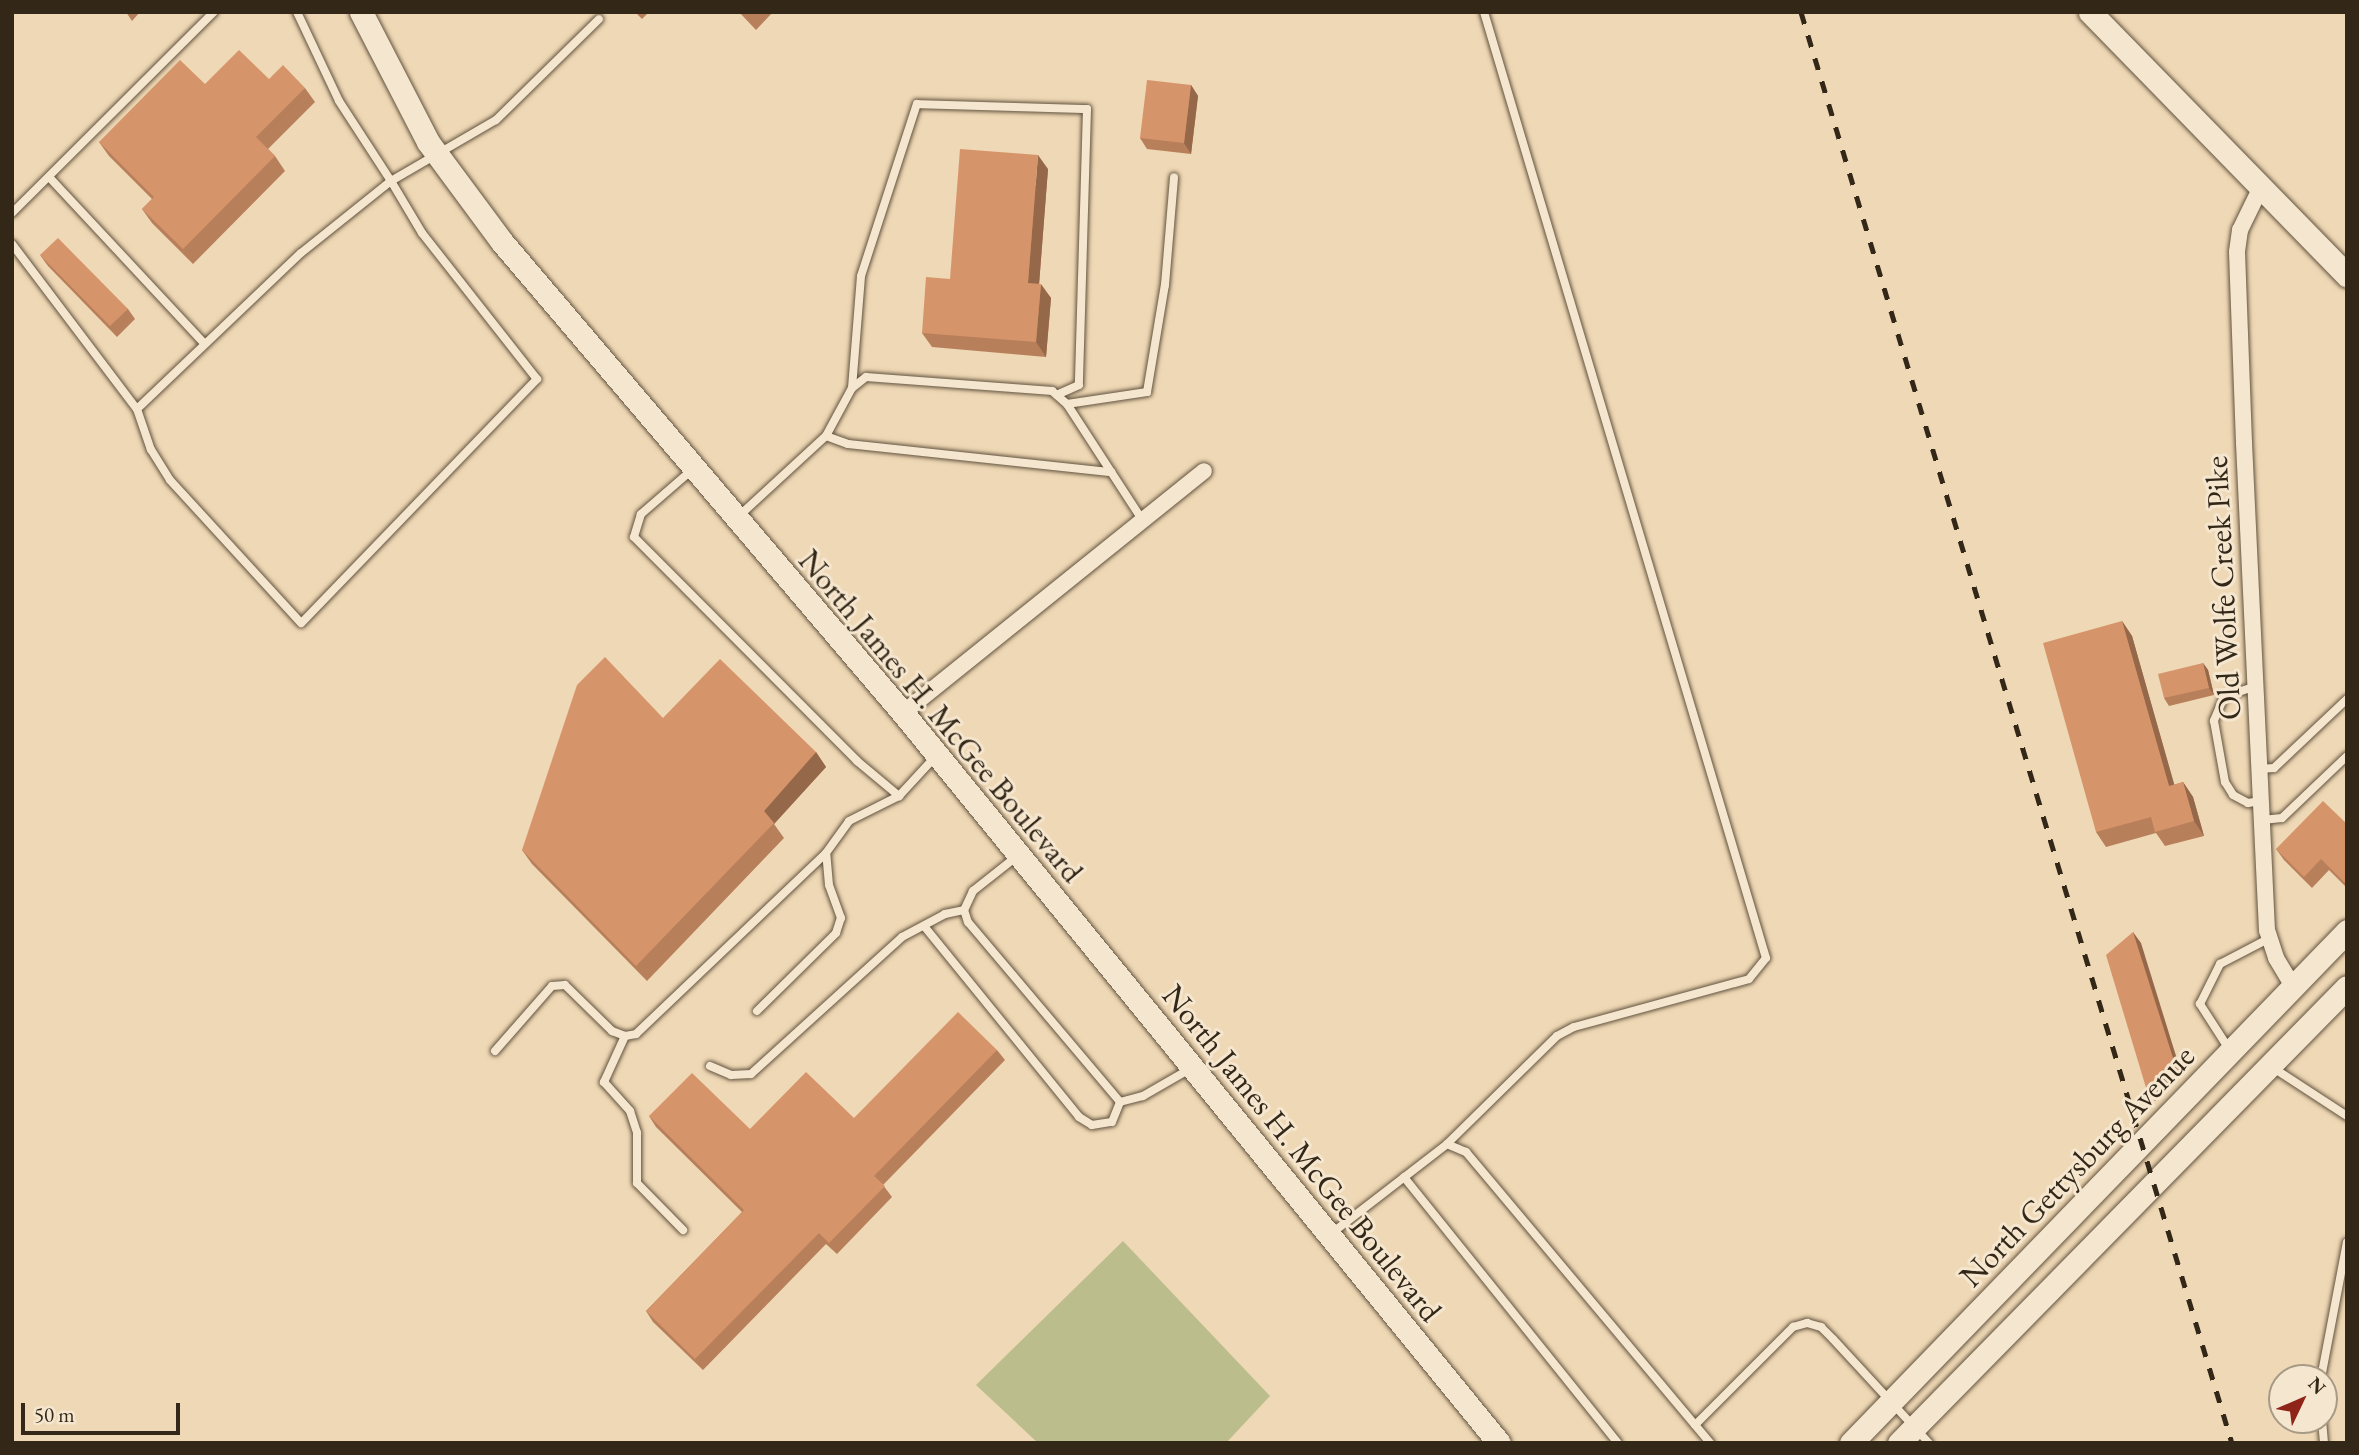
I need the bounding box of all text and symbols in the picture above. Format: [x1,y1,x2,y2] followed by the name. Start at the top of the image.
[2197,455,2249,721] street label: Old Wolfe Creek Pike
[790,542,1092,890] street label: North James H. McGee Boulevard
[1154,977,1450,1329] street label: North James H. McGee Boulevard
[1952,1037,2202,1295] street label: North Gettysburg Avenue
[2268,1364,2338,1434] north arrow
[2303,1371,2331,1400] text: N
[24,1388,184,1432] scale bar
[34,1401,75,1428] text: 50 m

